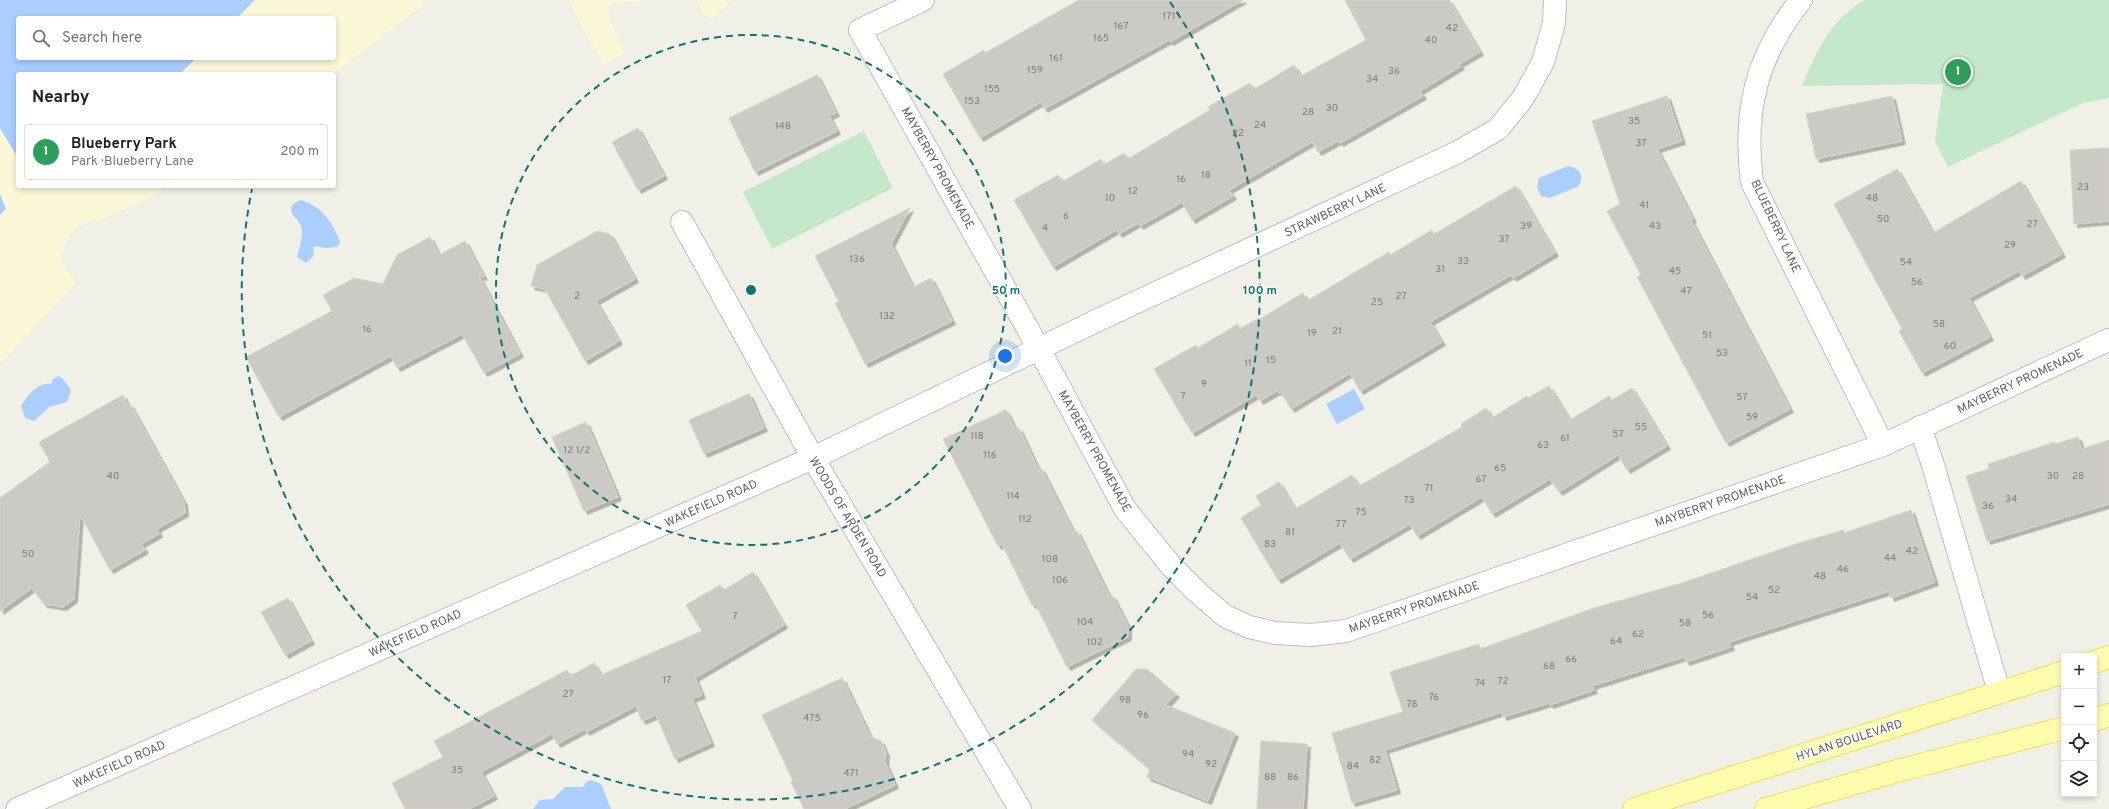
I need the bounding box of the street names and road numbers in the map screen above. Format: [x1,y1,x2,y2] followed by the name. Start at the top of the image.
[897,105,977,232] street label: MAYBERRY PROMENADE
[1747,177,1804,276] street label: BLUEBERRY LANE
[1282,180,1389,241] street label: STRAWBERRY LANE
[1955,346,2086,418] street label: MAYBERRY PROMENADE
[1054,388,1134,515] street label: MAYBERRY PROMENADE
[805,454,890,581] street label: WOODS OF ARDEN ROAD
[1653,472,1788,532] street label: MAYBERRY PROMENADE
[663,476,760,531] street label: WAKEFIELD ROAD
[1347,578,1482,638] street label: MAYBERRY PROMENADE
[367,606,464,661] street label: WAKEFIELD ROAD
[1794,716,1905,766] street label: HYLAN BOULEVARD
[71,737,168,792] street label: WAKEFIELD ROAD

